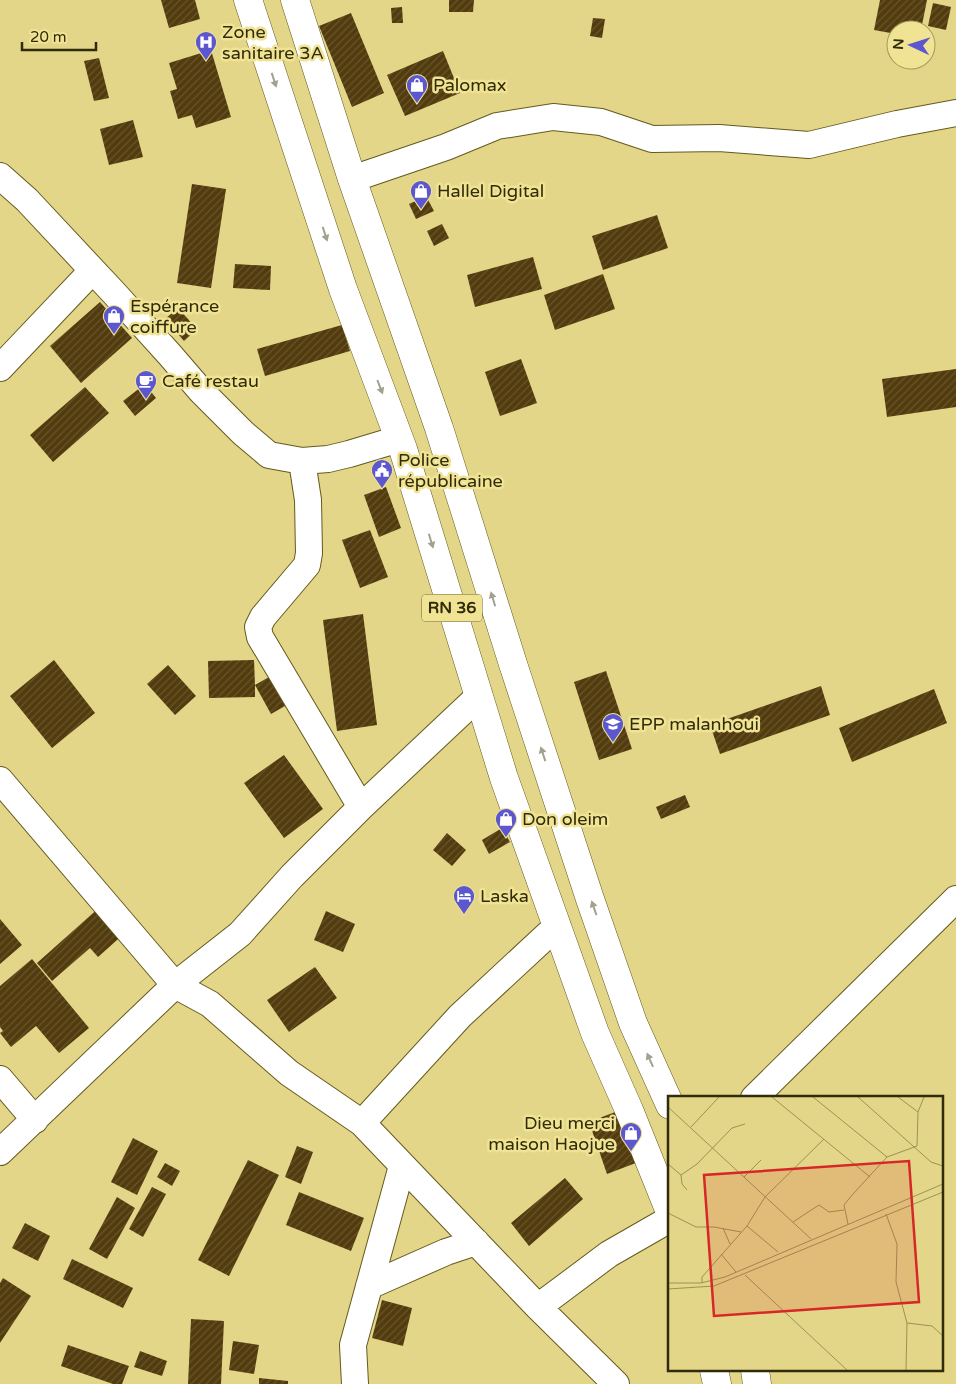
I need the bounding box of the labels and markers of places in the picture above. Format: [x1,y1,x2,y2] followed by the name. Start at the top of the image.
[222,21,324,64] place label: Zone sanitaire 3A
[194,30,218,61] hospital icon: Zone sanitaire 3A
[405,73,429,104] shop icon: Palomax
[433,74,507,96] place label: Palomax
[409,179,433,210] shop icon: Hallel Digital
[437,180,544,202] place label: Hallel Digital
[130,295,219,338] place label: Espérance coiffure
[102,304,126,335] shop icon: Espérance coiffure
[134,369,158,400] cafe icon: Café restau
[162,370,259,392] place label: Café restau
[398,449,503,492] place label: Police républicaine
[370,458,394,489] public building icon: Police républicaine
[601,712,625,743] school or university icon: EPP malanhoui
[629,713,759,735] place label: EPP malanhoui
[494,807,518,838] shop icon: Don oleim
[522,808,608,830] place label: Don oleim
[452,884,476,915] hotel icon: Laska
[480,885,529,907] place label: Laska
[488,1112,615,1155] place label: Dieu merci maison Haojue
[619,1121,643,1152] shop icon: Dieu merci maison Haojue

